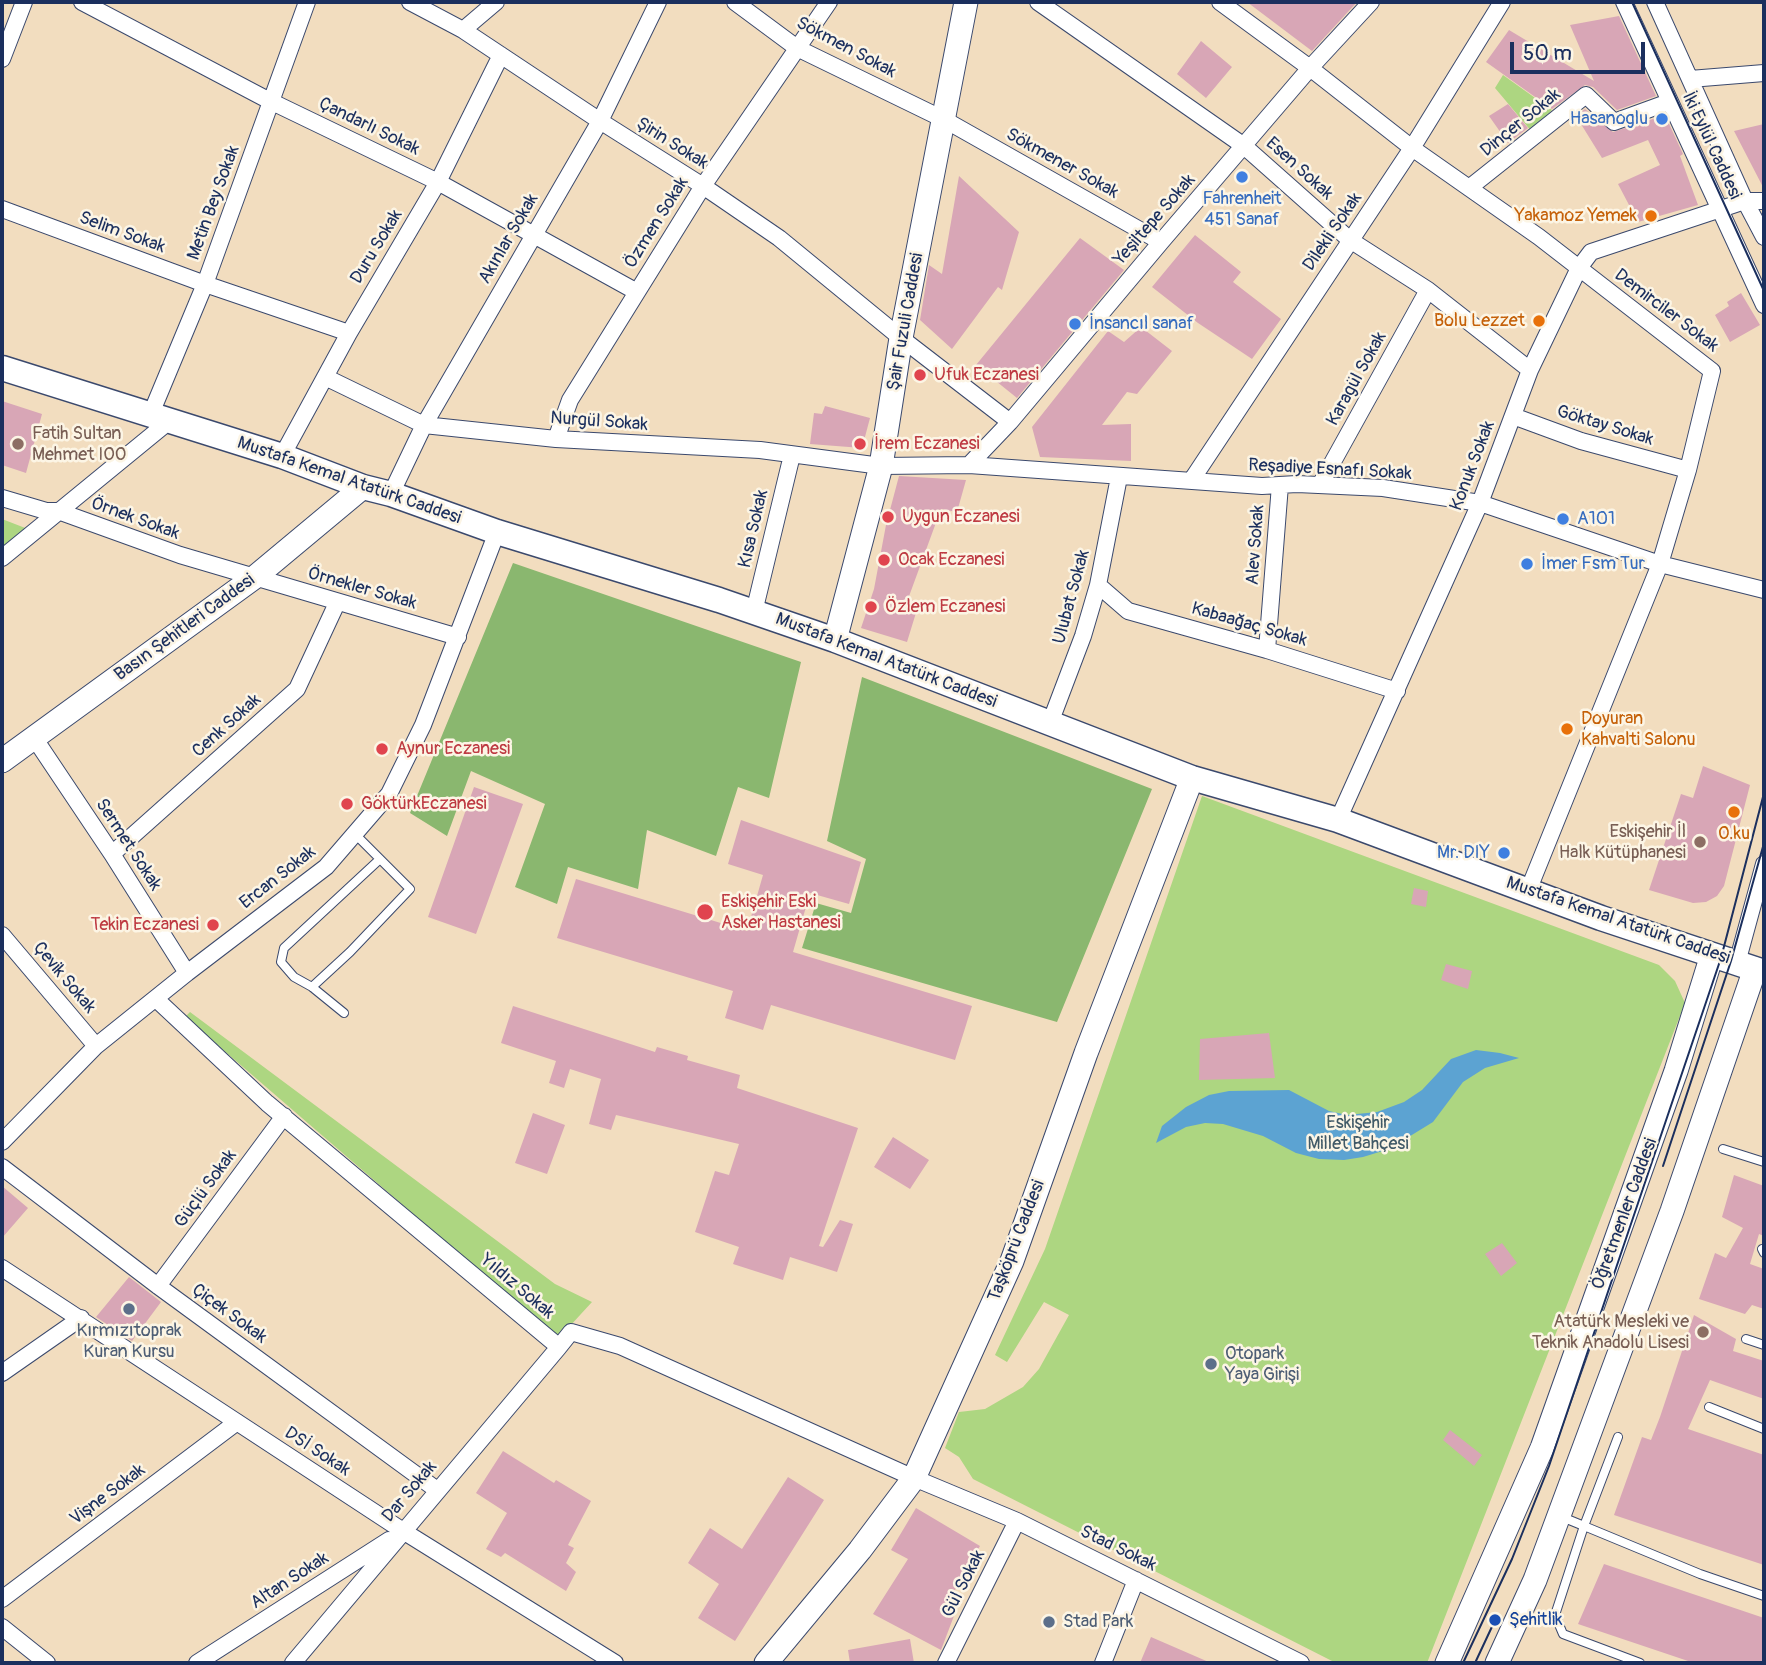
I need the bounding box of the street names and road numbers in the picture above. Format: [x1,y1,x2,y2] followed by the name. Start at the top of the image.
[792,13,900,83] street label: Sökmen Sokak
[1477,84,1565,162] street label: Dinçer Sokak
[1677,89,1745,203] street label: İki Eylül Caddesi
[315,93,423,161] street label: Çandarlı Sokak
[632,113,712,175] street label: Şirin Sokak
[1002,124,1122,204] street label: Sökmener Sokak
[1261,133,1337,205] street label: Esen Sokak
[183,143,245,263] street label: Metin Bey Sokak
[1110,170,1200,270] street label: Yeşiltepe Sokak
[620,173,694,273] street label: Özmen Sokak
[1299,189,1367,275] street label: Dilekli Sokak
[474,190,544,288] street label: Akınlar Sokak
[346,206,408,288] street label: Duru Sokak
[76,207,168,259] street label: Selim Sokak
[883,251,929,393] street label: Şair Fuzuli Caddesi
[1610,265,1722,357] street label: Demirciler Sokak
[1322,328,1392,430] street label: Karagül Sokak
[1554,401,1656,451] street label: Göktay Sokak
[549,408,649,436] street label: Nurgül Sokak
[1446,418,1500,514] street label: Konuk Sokak
[234,432,464,530] street label: Mustafa Kemal Atatürk Caddesi
[1248,455,1412,485] street label: Reşadiye Esnafı Sokak
[735,488,773,570] street label: Kısa Sokak
[88,493,182,545] street label: Örnek Sokak
[1242,504,1270,586] street label: Alev Sokak
[1049,548,1095,646] street label: Ulubat Sokak
[305,563,419,615] street label: Örnekler Sokak
[111,570,259,686] street label: Basın Şehitleri Caddesi
[1189,598,1309,652] street label: Kabaağaç Sokak
[772,609,1000,713] street label: Mustafa Kemal Atatürk Caddesi
[188,690,266,762] street label: Cenk Sokak
[90,795,166,895] street label: Sermet Sokak
[236,842,320,914] street label: Ercan Sokak
[1503,872,1733,970] street label: Mustafa Kemal Atatürk Caddesi
[28,938,100,1018] street label: Çevik Sokak
[1588,1135,1662,1293] street label: Öğretmenler Caddesi
[170,1146,242,1232] street label: Güçlü Sokak
[984,1177,1050,1305] street label: Taşköprü Caddesi
[476,1250,558,1324] street label: Yıldız Sokak
[187,1280,271,1348] street label: Çiçek Sokak
[280,1423,354,1481] street label: DSİ Sokak
[378,1457,442,1527] street label: Dar Sokak
[66,1460,150,1530] street label: Vişne Sokak
[1076,1521,1160,1577] street label: Stad Sokak
[938,1547,990,1621] street label: Gül Sokak
[247,1548,333,1614] street label: Altan Sokak

